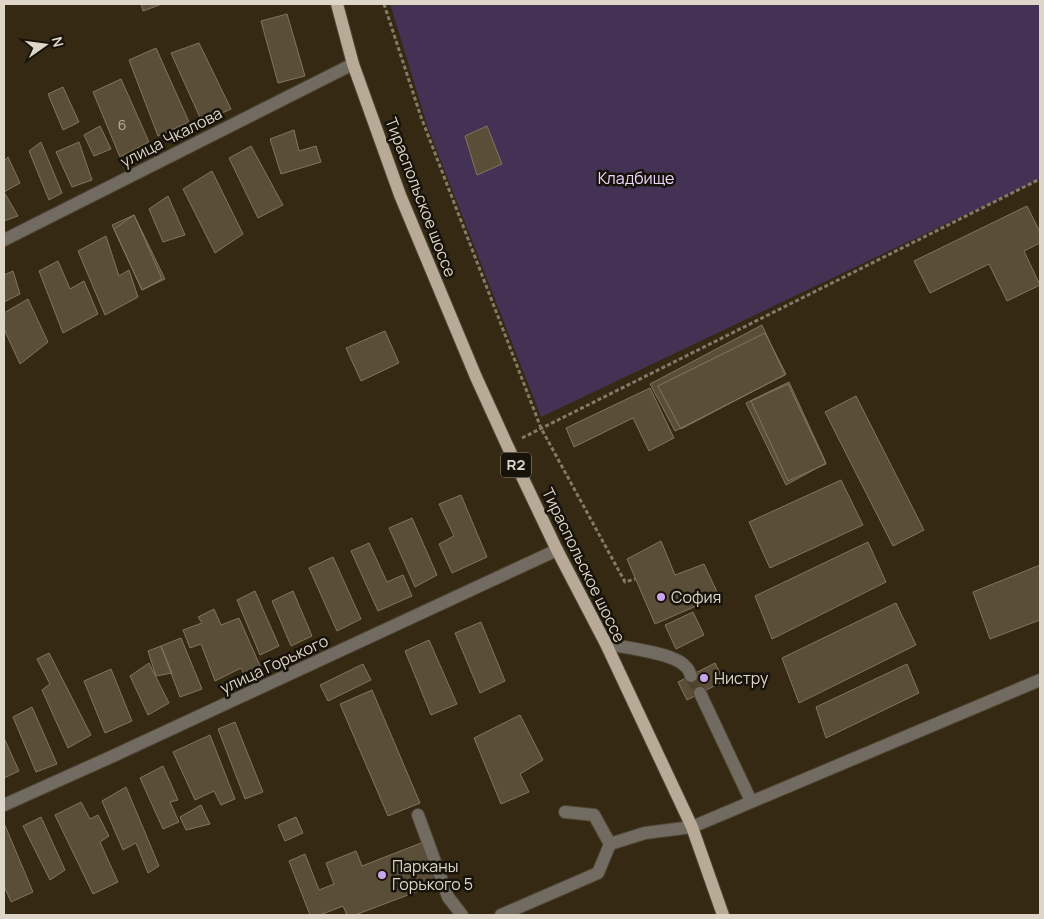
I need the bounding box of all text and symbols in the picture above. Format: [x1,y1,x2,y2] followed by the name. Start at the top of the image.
[20,20,70,70] north arrow
[48,35,69,49] text: N
[116,102,226,172] street label: улица Чкалова
[380,114,462,280] street label: Тираспольское шоссе
[118,115,126,134] house number: 6
[598,167,674,189] park label: Кладбище
[501,452,531,478] road number: R2
[537,484,631,646] street label: Тираспольское шоссе
[671,586,721,608] place label: София
[655,591,667,603] marker: София
[216,629,332,699] street label: улица Горького
[714,667,769,689] place label: Нистру
[698,672,710,684] marker: Нистру
[392,855,473,895] place label: Парканы Горького 5
[376,869,388,881] marker: Парканы Горького 5

